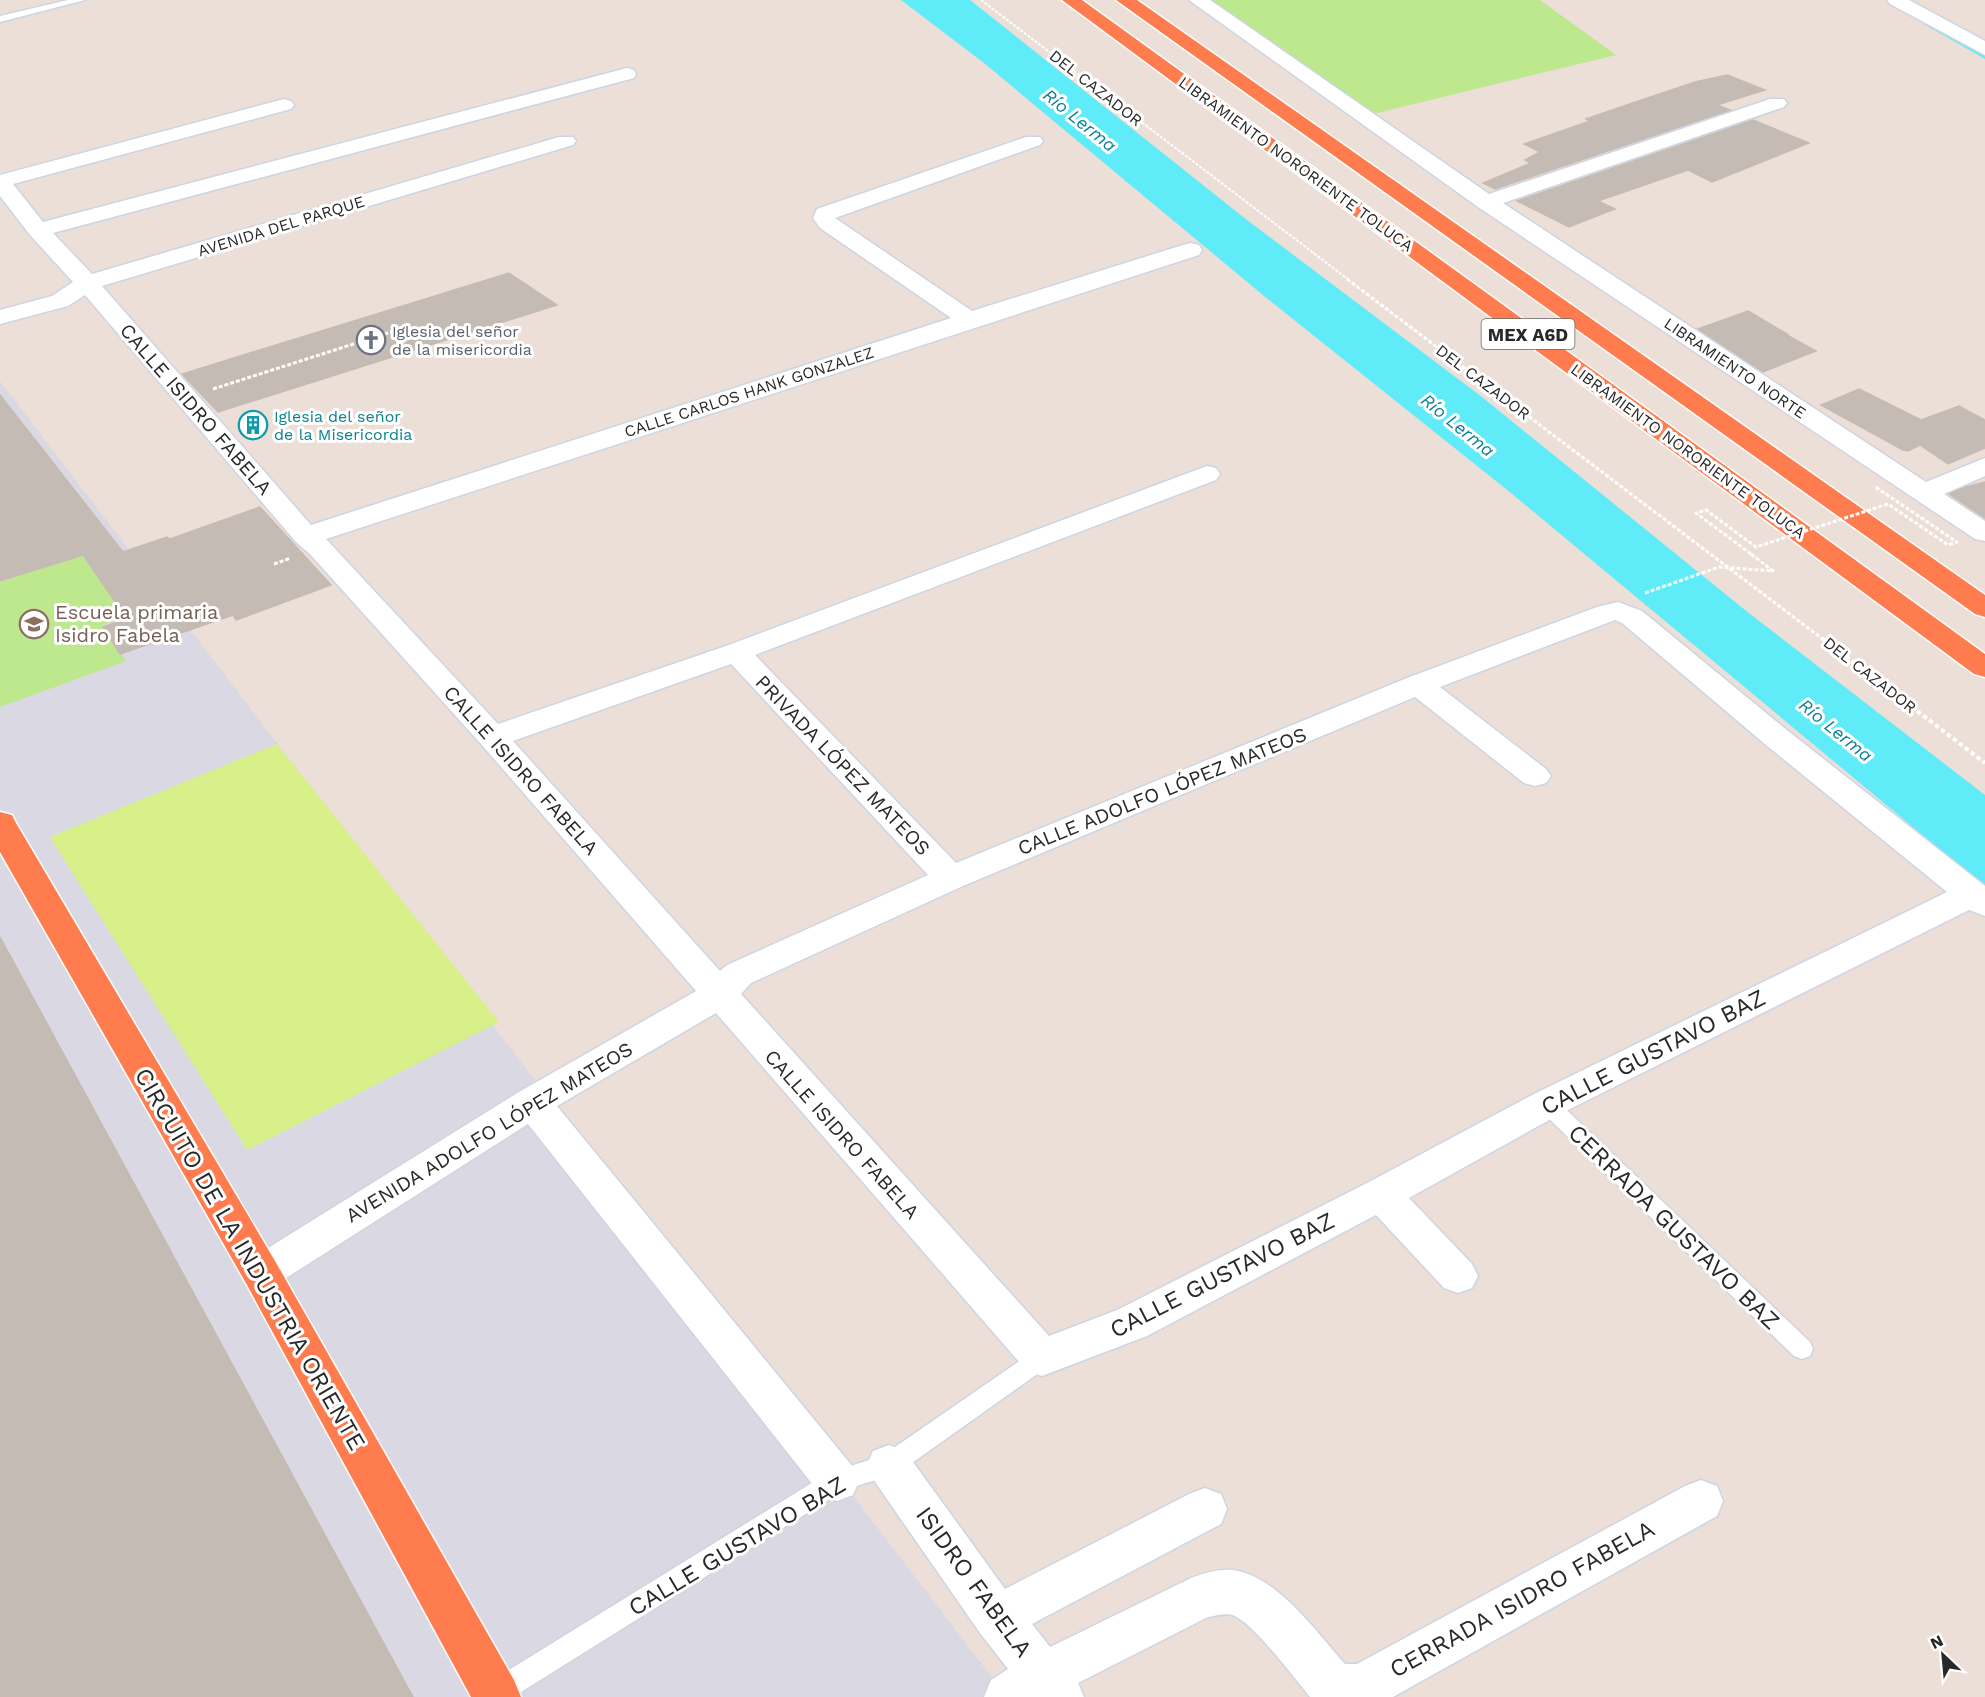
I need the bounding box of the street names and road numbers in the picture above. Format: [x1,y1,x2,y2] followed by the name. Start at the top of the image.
[1046,46,1146,130] street label: DEL CAZADOR
[1175,73,1417,256] street label: LIBRAMIENTO NORORIENTE TOLUCA
[195,192,367,260] street label: AVENIDA DEL PARQUE
[1660,313,1810,423] street label: LIBRAMIENTO NORTE
[115,318,277,500] street label: CALLE ISIDRO FABELA
[1482,319,1574,349] road number: MEX A6D
[1432,341,1534,423] street label: DEL CAZADOR
[622,343,876,441] street label: CALLE CARLOS HANK GONZALEZ
[1567,360,1809,543] street label: LIBRAMIENTO NORORIENTE TOLUCA
[1820,633,1920,717] street label: DEL CAZADOR
[751,670,935,860] street label: PRIVADA LÓPEZ MATEOS
[439,680,603,860] street label: CALLE ISIDRO FABELA
[1014,722,1310,860] street label: CALLE ADOLFO LÓPEZ MATEOS
[1536,983,1770,1121] street label: CALLE GUSTAVO BAZ
[341,1037,637,1227] street label: AVENIDA ADOLFO LÓPEZ MATEOS
[760,1044,924,1224] street label: CALLE ISIDRO FABELA
[129,1063,371,1455] street label: CIRCUITO DE LA INDUSTRIA ORIENTE
[1563,1119,1785,1335] street label: CERRADA GUSTAVO BAZ
[1105,1206,1339,1344] street label: CALLE GUSTAVO BAZ
[624,1470,850,1622] street label: CALLE GUSTAVO BAZ
[910,1501,1038,1663] street label: ISIDRO FABELA
[1385,1514,1659,1684] street label: CERRADA ISIDRO FABELA

